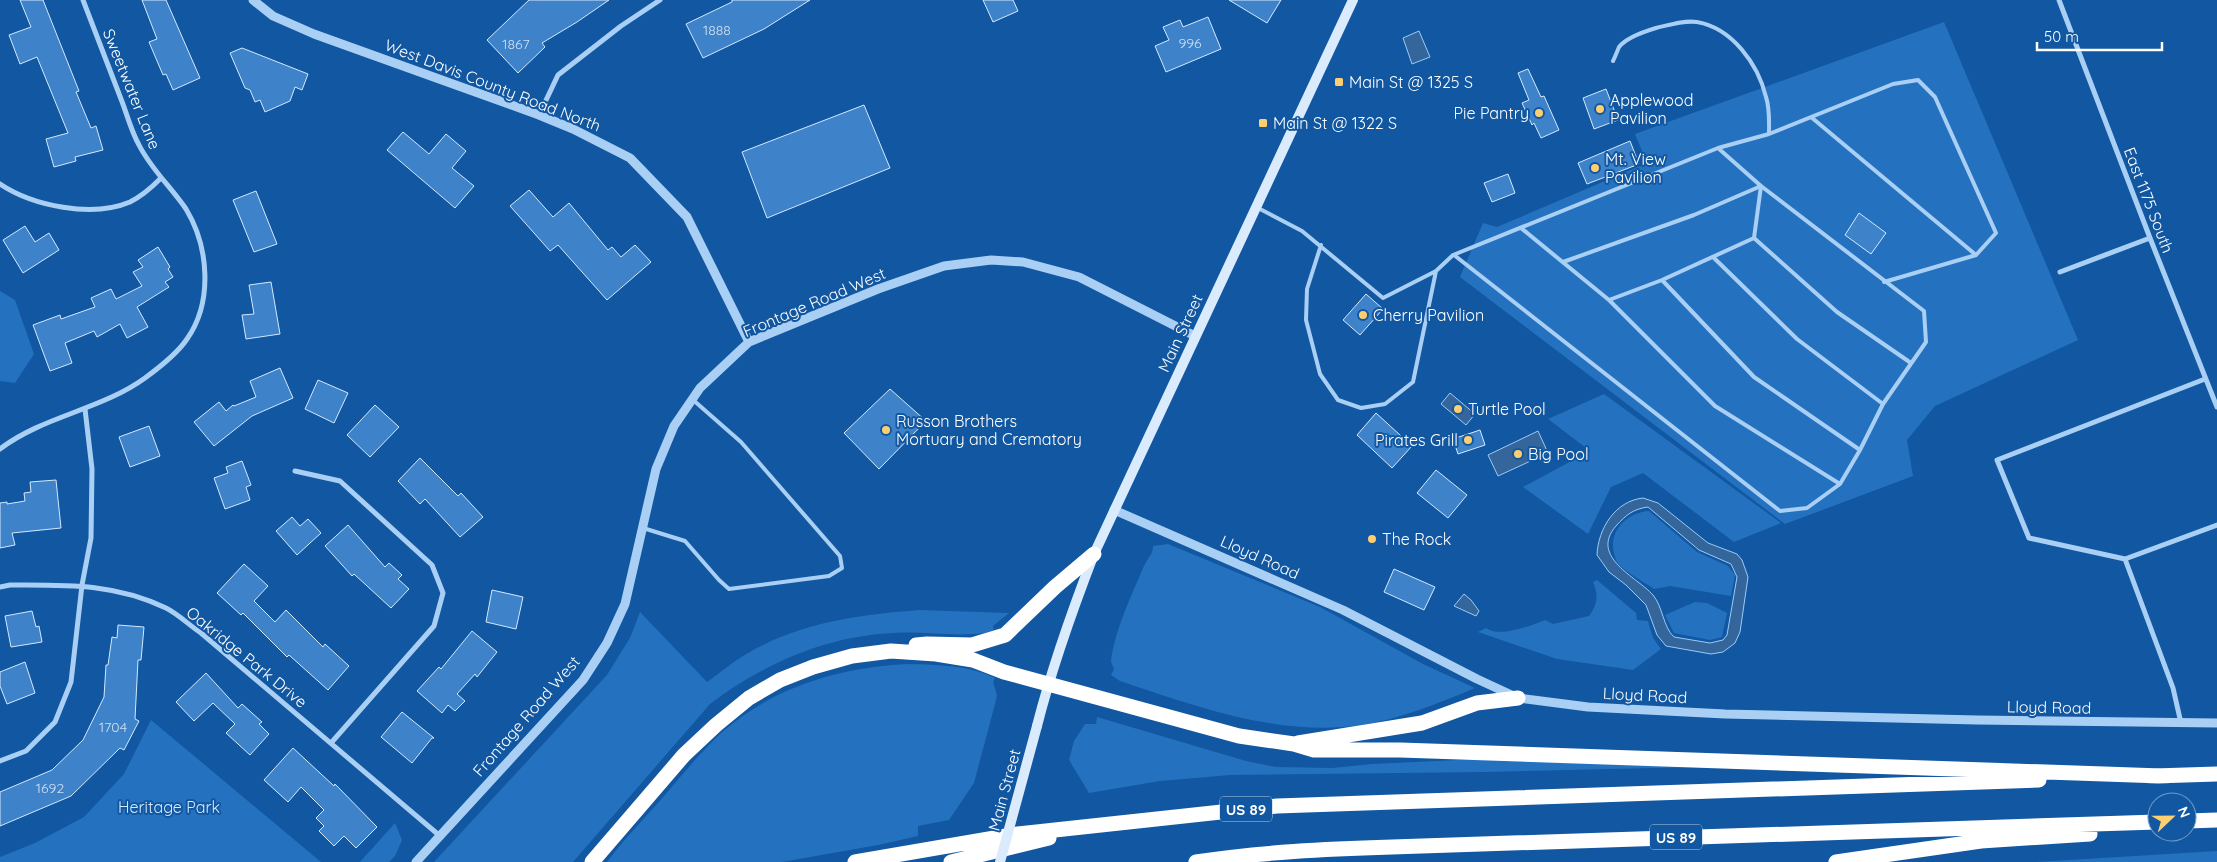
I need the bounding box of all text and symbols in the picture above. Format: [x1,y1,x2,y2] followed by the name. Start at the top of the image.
[2037,20,2162,52] scale bar
[703,21,731,39] house number: 1888
[99,26,165,152] street label: Sweetwater Lane
[2044,27,2079,46] text: 50 m
[1178,34,1202,52] house number: 996
[382,35,604,135] street label: West Davis County Road North
[502,35,530,53] house number: 1867
[1349,72,1473,92] place label: Main St @ 1325 S
[1333,76,1345,88] marker: Main St @ 1325 S
[1610,90,1693,128] place label: Applewood Pavilion
[1454,103,1529,123] place label: Pie Pantry
[1594,103,1606,115] marker: Applewood Pavilion
[1533,107,1545,119] marker: Pie Pantry
[1273,113,1397,133] place label: Main St @ 1322 S
[1257,117,1269,129] marker: Main St @ 1322 S
[2120,144,2178,256] street label: East 1175 South
[1605,149,1666,187] place label: Mt. View Pavilion
[1589,162,1601,174] marker: Mt. View Pavilion
[740,263,888,341] street label: Frontage Road West
[1153,291,1207,375] street label: Main Street
[1373,305,1484,325] place label: Cherry Pavilion
[1357,309,1369,321] marker: Cherry Pavilion
[1468,399,1546,419] place label: Turtle Pool
[1452,403,1464,415] marker: Turtle Pool
[896,411,1082,449] place label: Russon Brothers Mortuary and Crematory
[880,424,892,436] marker: Russon Brothers Mortuary and Crematory
[1375,430,1458,450] place label: Pirates Grill
[1462,434,1474,446] marker: Pirates Grill
[1528,444,1589,464] place label: Big Pool
[1512,448,1524,460] marker: Big Pool
[1382,529,1451,549] place label: The Rock
[1217,531,1303,583] street label: Lloyd Road
[1366,533,1378,545] marker: The Rock
[183,602,311,712] street label: Oakridge Park Drive
[468,652,584,780] street label: Frontage Road West
[1602,683,1688,707] street label: Lloyd Road
[2007,696,2091,718] street label: Lloyd Road
[99,718,127,736] house number: 1704
[984,747,1024,833] street label: Main Street
[36,779,64,797] house number: 1692
[2147,792,2197,842] north arrow
[1220,796,1272,822] road number: US 89
[118,797,220,817] park label: Heritage Park
[2174,804,2194,820] text: N
[1650,824,1702,850] road number: US 89

